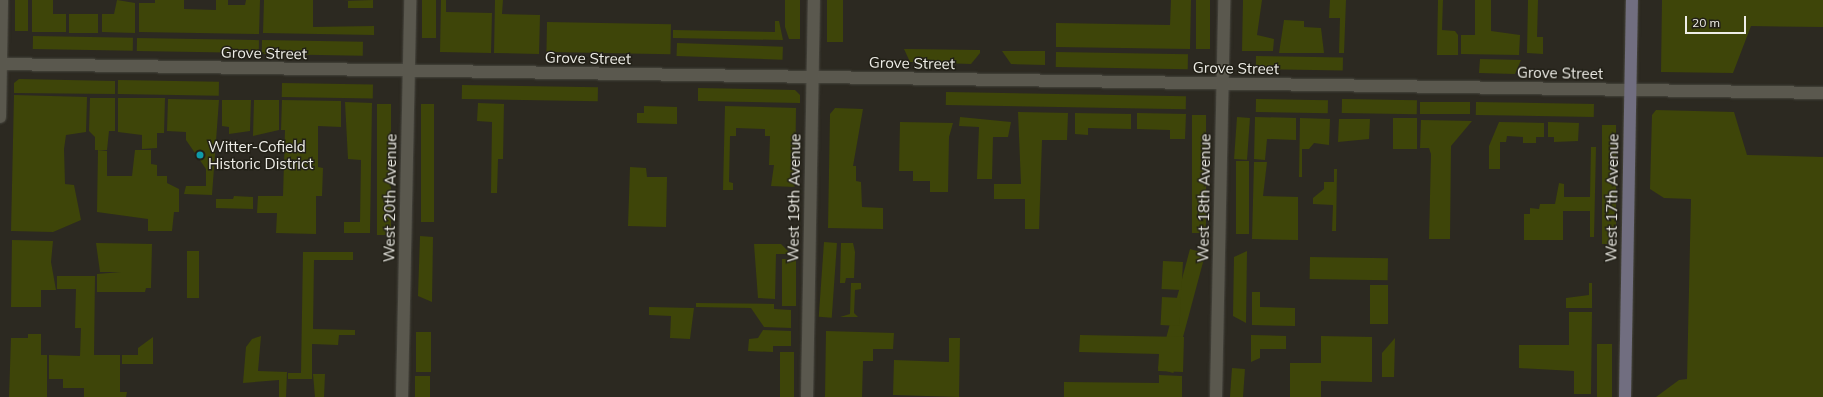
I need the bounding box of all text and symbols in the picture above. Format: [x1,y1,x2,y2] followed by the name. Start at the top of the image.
[1687,8,1748,34] scale bar
[1692,15,1720,30] text: 20 m
[221,43,307,63] street label: Grove Street
[545,48,631,68] street label: Grove Street
[869,53,955,73] street label: Grove Street
[1193,58,1279,78] street label: Grove Street
[1517,63,1603,83] street label: Grove Street
[380,134,400,262] street label: West 20th Avenue
[784,134,804,262] street label: West 19th Avenue
[1194,134,1214,262] street label: West 18th Avenue
[1602,134,1622,262] street label: West 17th Avenue
[208,137,314,172] place label: Witter-Cofield Historic District
[195,150,205,160] marker: Witter-Cofield Historic District

